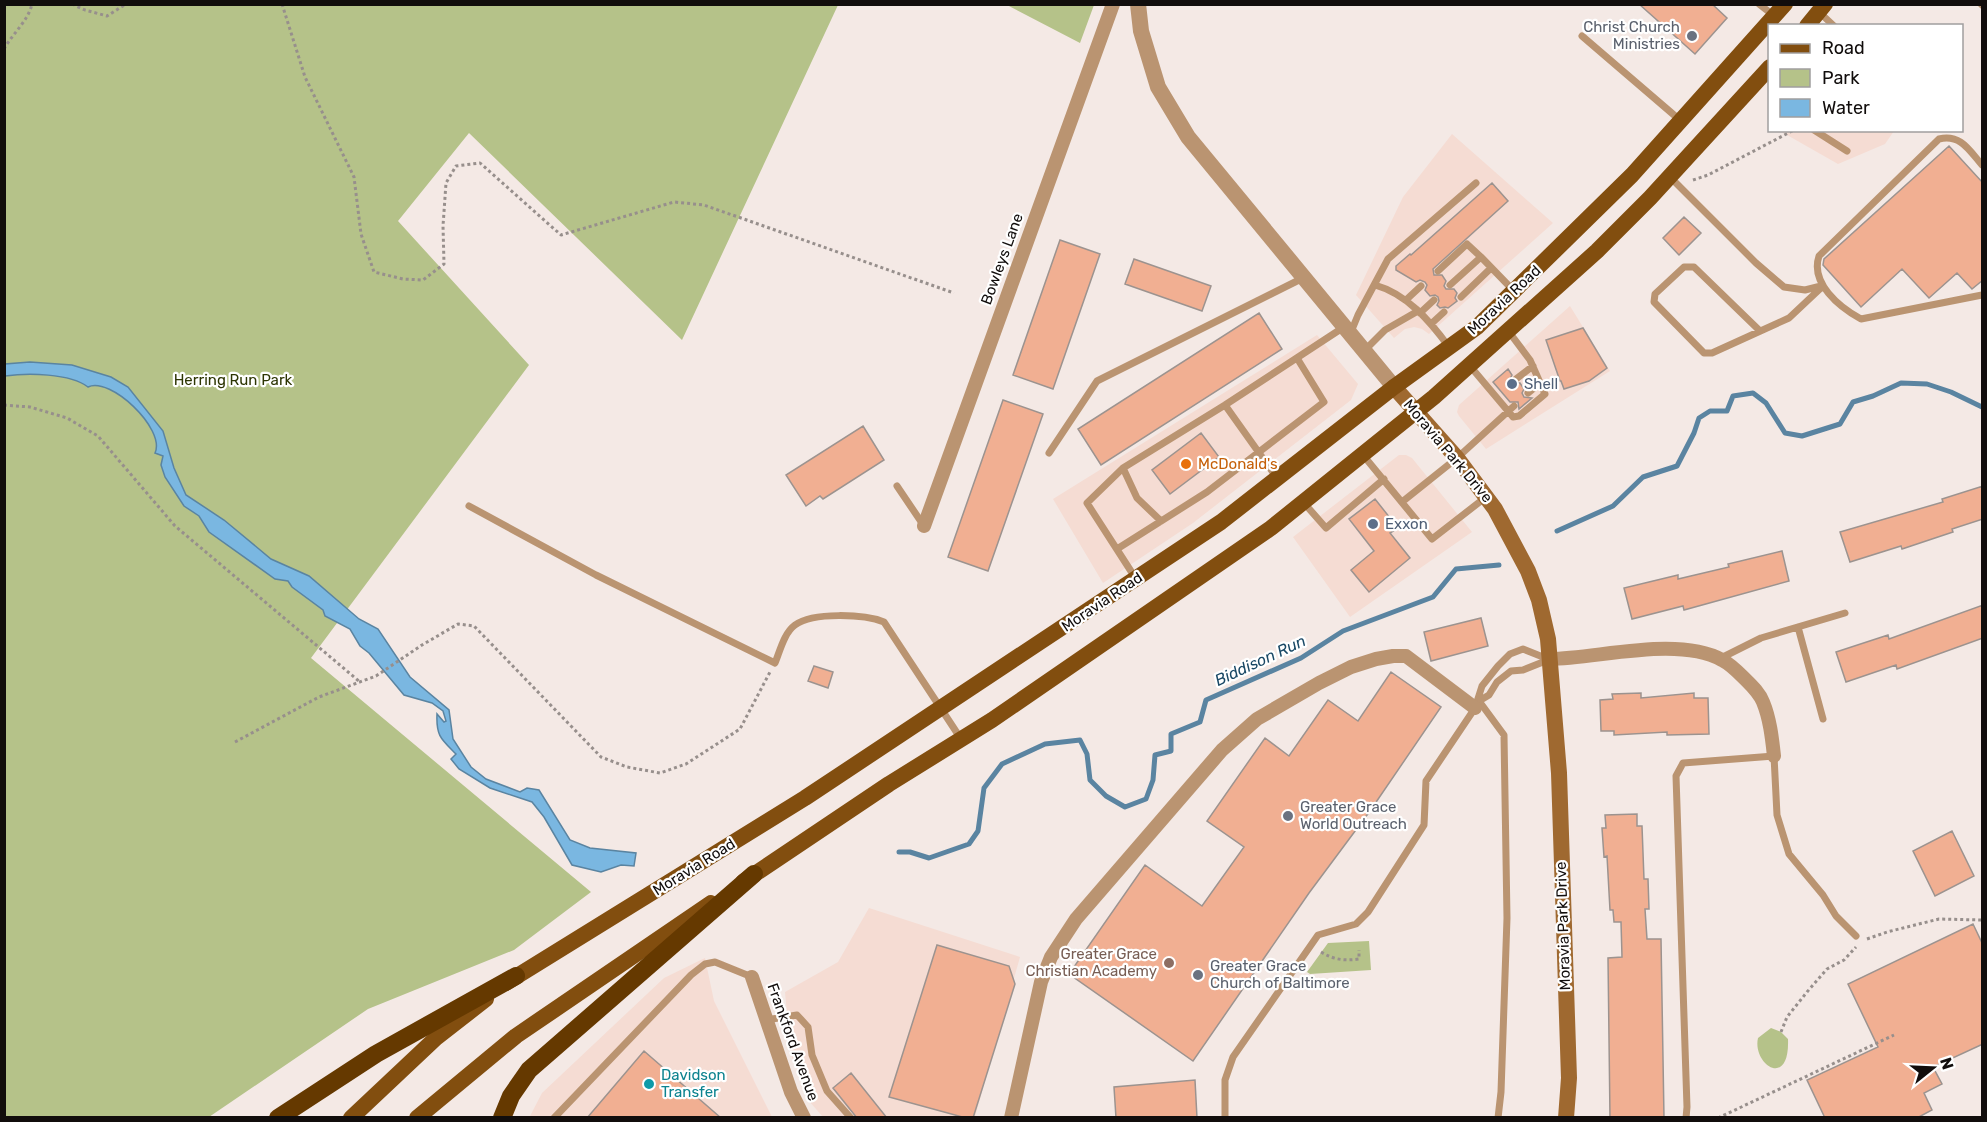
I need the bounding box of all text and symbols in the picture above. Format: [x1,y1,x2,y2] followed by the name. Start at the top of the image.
[1583,18,1680,53] place label: Christ Church Ministries
[1768,24,1963,132] legend
[1685,29,1699,43] marker: Christ Church Ministries
[1822,37,1865,59] text: Road
[1822,67,1860,89] text: Park
[1822,97,1870,119] text: Water
[977,211,1027,307] street label: Bowleys Lane
[1464,261,1544,339] street label: Moravia Road
[174,371,293,389] park label: Herring Run Park
[1524,375,1558,393] place label: Shell
[1505,377,1519,391] marker: Shell
[1400,396,1496,506] street label: Moravia Park Drive
[1198,455,1278,473] place label: McDonald's
[1179,457,1193,471] marker: McDonald's
[1385,515,1428,533] place label: Exxon
[1366,517,1380,531] marker: Exxon
[1058,568,1146,636] street label: Moravia Road
[1212,631,1309,690] water label: Biddison Run
[1300,798,1407,833] place label: Greater Grace World Outreach
[1281,809,1295,823] marker: Greater Grace World Outreach
[650,835,738,899] street label: Moravia Road
[1552,861,1574,991] street label: Moravia Park Drive
[1026,945,1157,980] place label: Greater Grace Christian Academy
[1162,956,1176,970] marker: Greater Grace Christian Academy
[1210,957,1350,992] place label: Greater Grace Church of Baltimore
[1191,968,1205,982] marker: Greater Grace Church of Baltimore
[763,981,823,1103] street label: Frankford Avenue
[1903,1038,1963,1098] north arrow
[1936,1055,1958,1072] text: N
[661,1066,726,1101] place label: Davidson Transfer
[642,1077,656,1091] marker: Davidson Transfer

